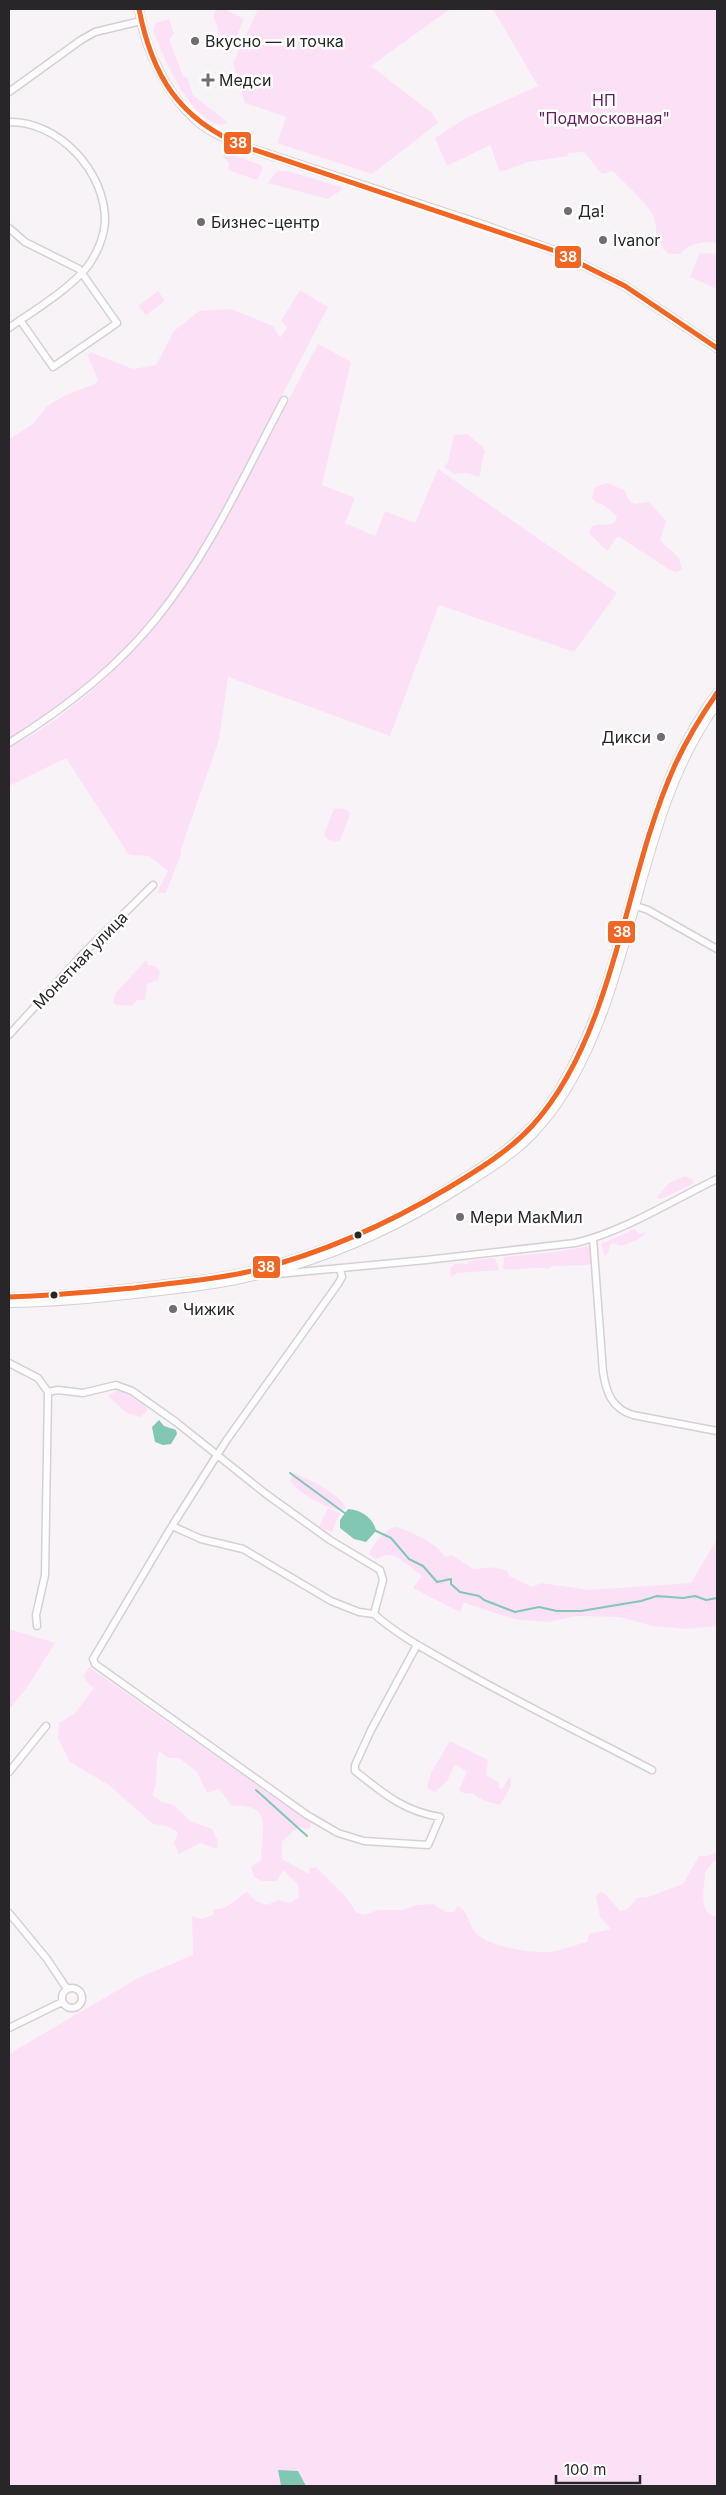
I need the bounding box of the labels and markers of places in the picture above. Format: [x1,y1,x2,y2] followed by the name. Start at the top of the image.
[205,31,344,51] place label: Вкусно — и точка
[189,35,201,47] marker: Вкусно — и точка
[219,70,271,90] place label: Медси
[201,73,215,87] marker: Медси
[578,201,605,221] place label: Да!
[562,205,574,217] marker: Да!
[211,212,320,232] place label: Бизнес-центр
[195,216,207,228] marker: Бизнес-центр
[613,230,660,250] place label: Ivanor
[597,234,609,246] marker: Ivanor
[602,727,651,747] place label: Дикси
[655,731,667,743] marker: Дикси
[470,1207,583,1227] place label: Мери МакМил
[454,1211,466,1223] marker: Мери МакМил
[353,1230,363,1240] unlabelled marker
[49,1290,59,1300] unlabelled marker
[183,1299,235,1319] place label: Чижик
[167,1303,179,1315] marker: Чижик

